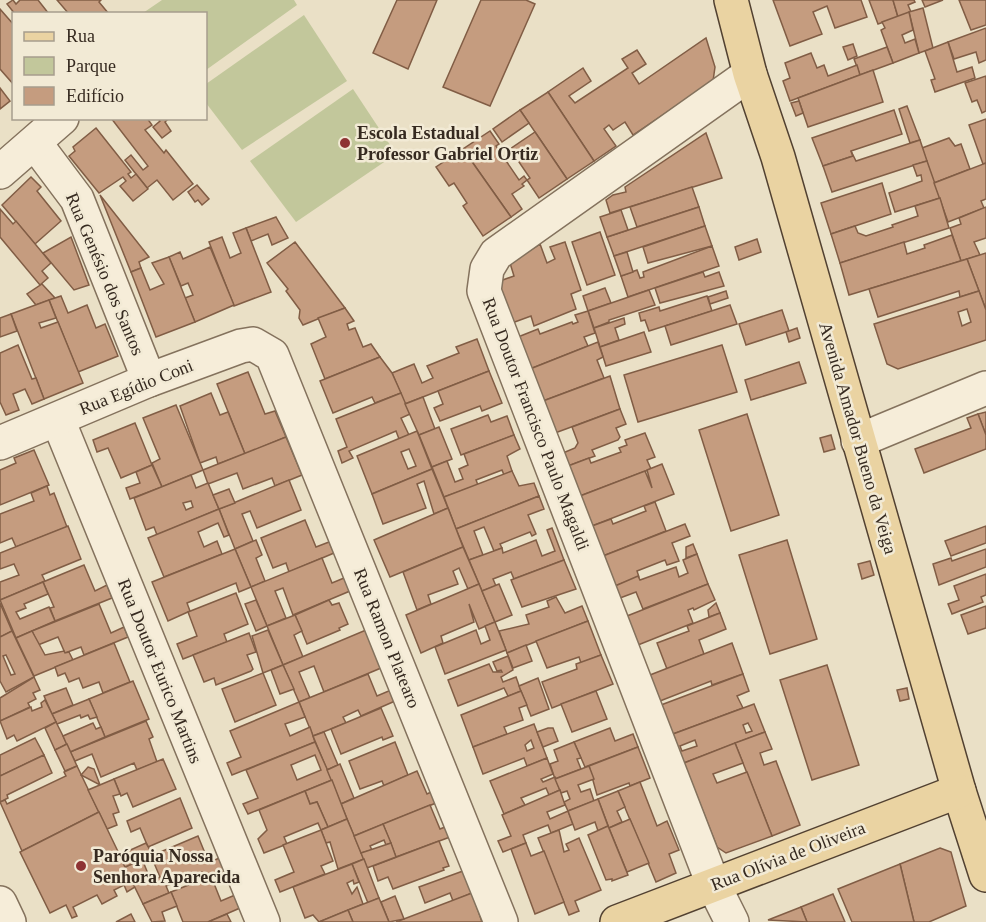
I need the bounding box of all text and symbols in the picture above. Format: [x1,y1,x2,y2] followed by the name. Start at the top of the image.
[12,12,207,120] legend
[66,26,95,46] text: Rua
[66,56,116,76] text: Parque
[66,86,124,106] text: Edifício
[357,123,538,164] place label: Escola Estadual Professor Gabriel Ortiz
[338,136,352,150] marker: Escola Estadual Professor Gabriel Ortiz
[62,190,148,358] street label: Rua Genésio dos Santos
[478,295,594,553] street label: Rua Doutor Francisco Paulo Magaldi
[815,320,901,556] street label: Avenida Amador Bueno da Veiga
[76,355,196,419] street label: Rua Egídio Coni
[350,565,424,711] street label: Rua Ramon Platearo
[114,576,206,766] street label: Rua Doutor Eurico Martins
[708,817,868,895] street label: Rua Olívia de Oliveira
[93,846,240,887] place label: Paróquia Nossa Senhora Aparecida
[74,859,88,873] marker: Paróquia Nossa Senhora Aparecida

